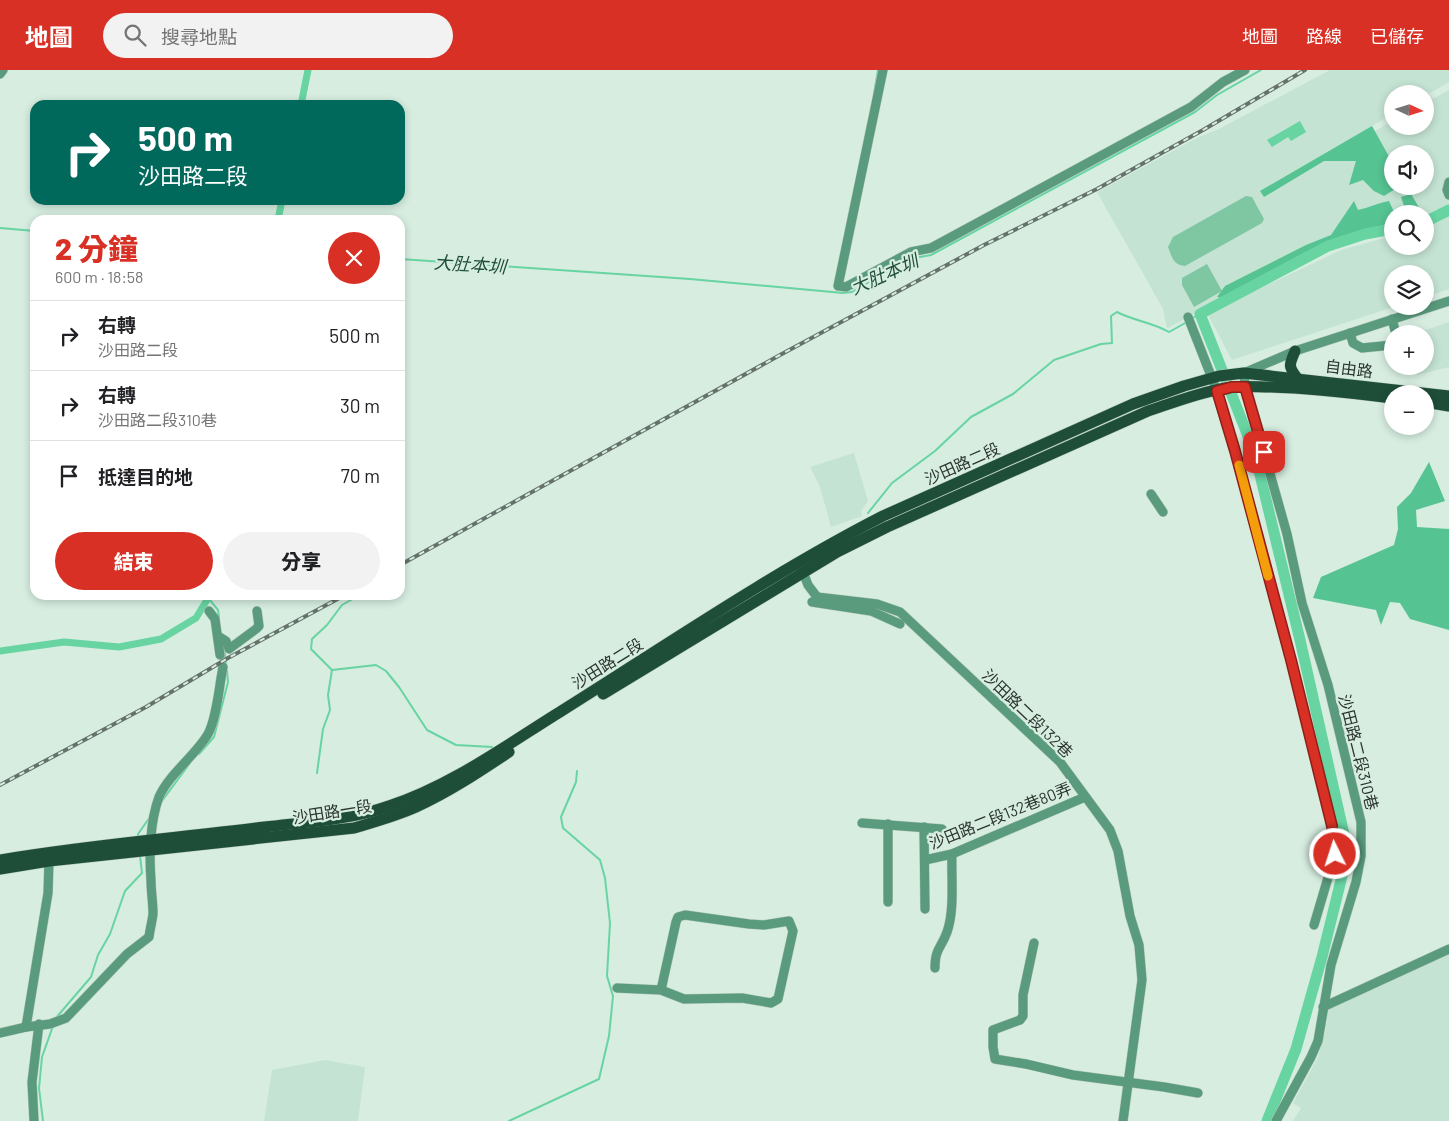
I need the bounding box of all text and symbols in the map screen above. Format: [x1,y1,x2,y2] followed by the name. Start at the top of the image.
[103,13,453,58] search box
[121,21,149,49] icon: search
[25,22,73,51] text: 地圖
[161,25,237,48] text: 搜尋地點
[1242,25,1278,47] text: 地圖
[1306,25,1342,47] text: 路線
[1370,25,1424,47] text: 已儲存
[1384,85,1434,135] north arrow
[1384,85,1434,435] map controls
[138,116,233,158] text: 500 m
[55,120,120,185] icon: right
[1384,145,1434,195] button: sound
[138,162,248,188] text: 沙田路二段
[1384,205,1434,255] button: search
[55,230,138,266] text: 2 分鐘
[328,232,380,284] button: close
[847,248,924,299] water label: 大肚本圳
[433,251,510,278] water label: 大肚本圳
[1384,265,1434,315] button: layers
[55,267,143,286] text: 600 m · 18:58
[98,313,136,336] text: 右轉
[55,322,83,350] icon: right
[329,324,380,347] text: 500 m
[1384,325,1434,375] button: +
[98,340,178,359] text: 沙田路二段
[1324,356,1374,380] street label: 自由路
[98,383,136,406] text: 右轉
[1384,385,1434,435] button: −
[55,392,83,420] icon: right
[340,394,380,417] text: 30 m
[98,410,217,429] text: 沙田路二段310巷
[1243,431,1285,473] pin
[922,438,1002,488] street label: 沙田路二段
[1250,438,1278,466] icon: arrive
[55,462,83,490] icon: arrive
[341,464,380,487] text: 70 m
[98,465,193,488] text: 抵達目的地
[55,532,213,590] button: 結束
[223,532,380,590] button: 分享
[568,634,646,692] street label: 沙田路二段
[979,665,1077,761] street label: 沙田路二段132巷
[1335,692,1383,812] street label: 沙田路二段310巷
[926,778,1074,852] street label: 沙田路二段132巷80弄
[291,795,373,827] street label: 沙田路一段
[1308,827,1360,879] position arrow

